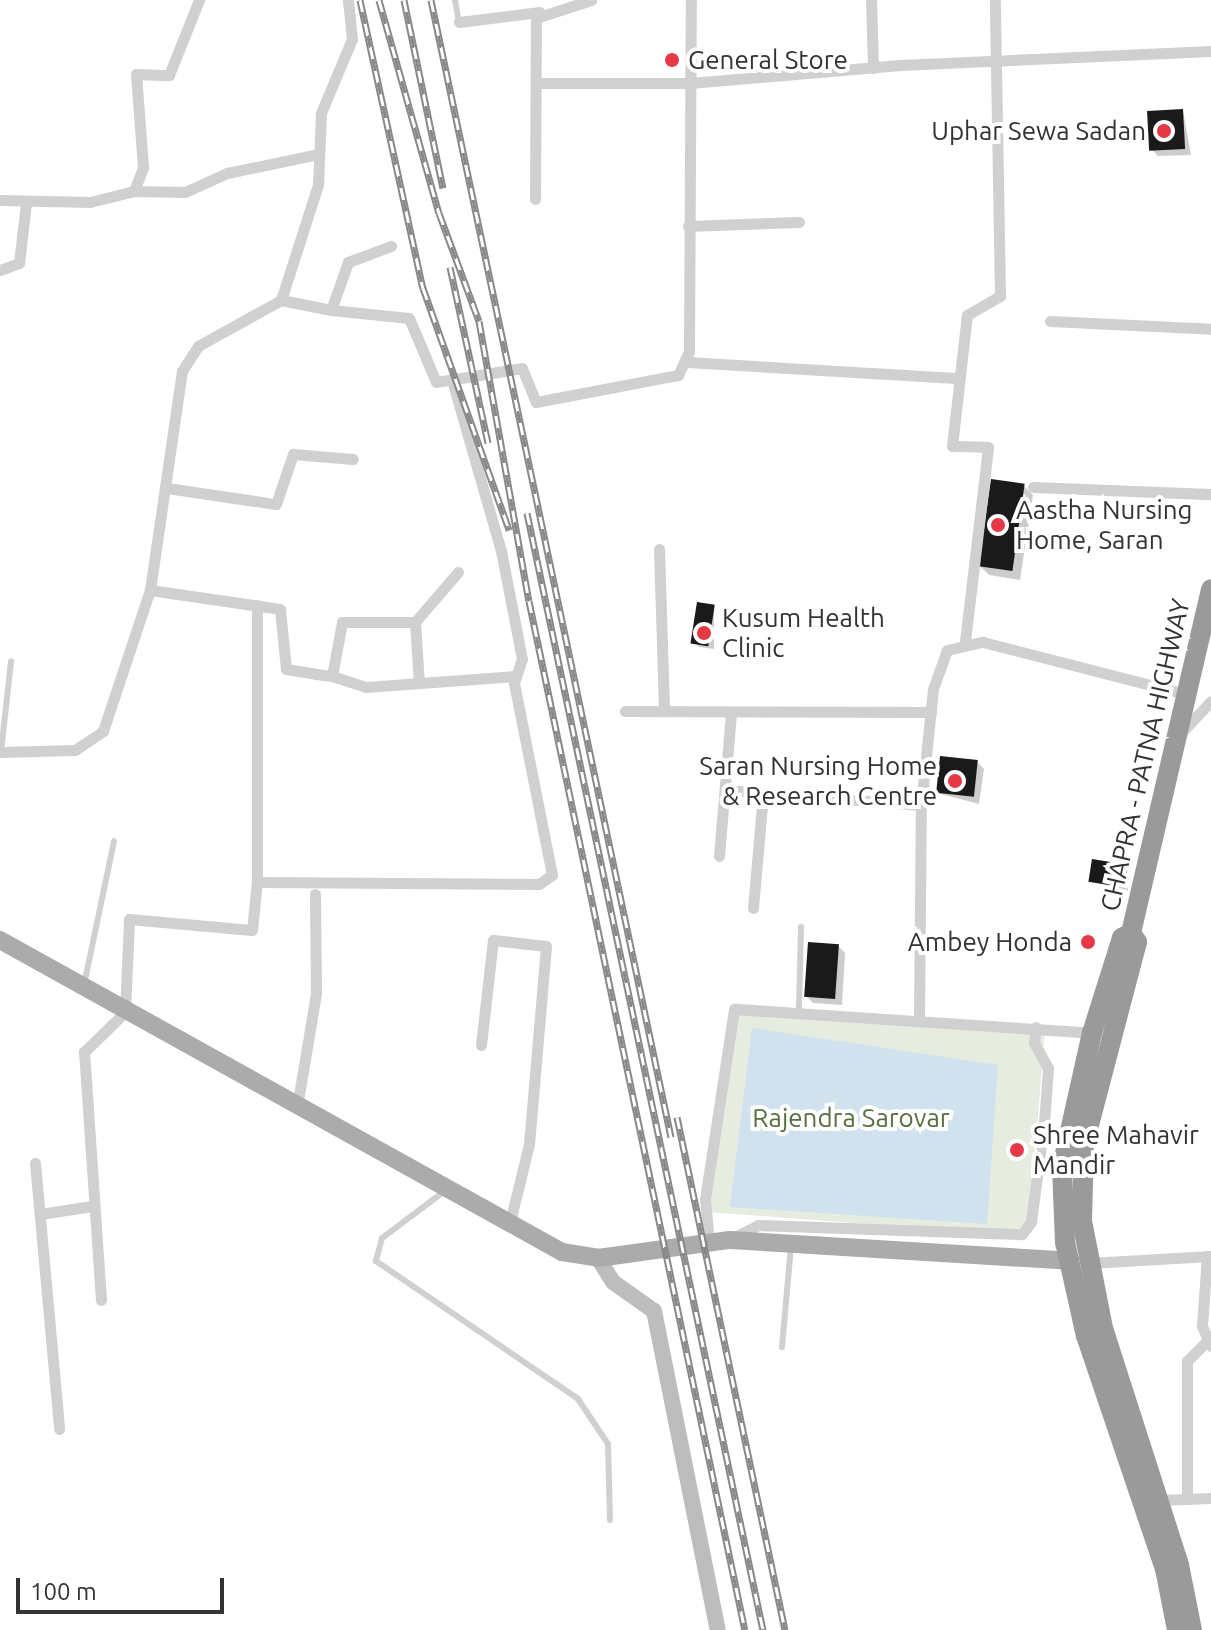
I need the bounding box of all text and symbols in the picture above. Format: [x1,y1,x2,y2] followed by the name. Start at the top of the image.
[688,44,848,76] place label: General Store
[663,51,681,69] marker: General Store
[931,115,1146,147] place label: Uphar Sewa Sadan
[1153,120,1175,142] marker: Uphar Sewa Sadan
[1016,494,1193,556] place label: Aastha Nursing Home, Saran
[987,514,1009,536] marker: Aastha Nursing Home, Saran
[1094,596,1196,914] street label: CHAPRA - PATNA HIGHWAY
[722,602,885,664] place label: Kusum Health Clinic
[693,622,715,644] marker: Kusum Health Clinic
[699,750,937,812] place label: Saran Nursing Home & Research Centre
[944,770,966,792] marker: Saran Nursing Home & Research Centre
[908,926,1072,958] place label: Ambey Honda
[1079,933,1097,951] marker: Ambey Honda
[752,1102,950,1134] park label: Rajendra Sarovar
[1033,1119,1199,1180] place label: Shree Mahavir Mandir
[1008,1141,1026,1159] marker: Shree Mahavir Mandir
[20,1562,228,1612] scale bar
[30,1578,97,1605] text: 100 m

